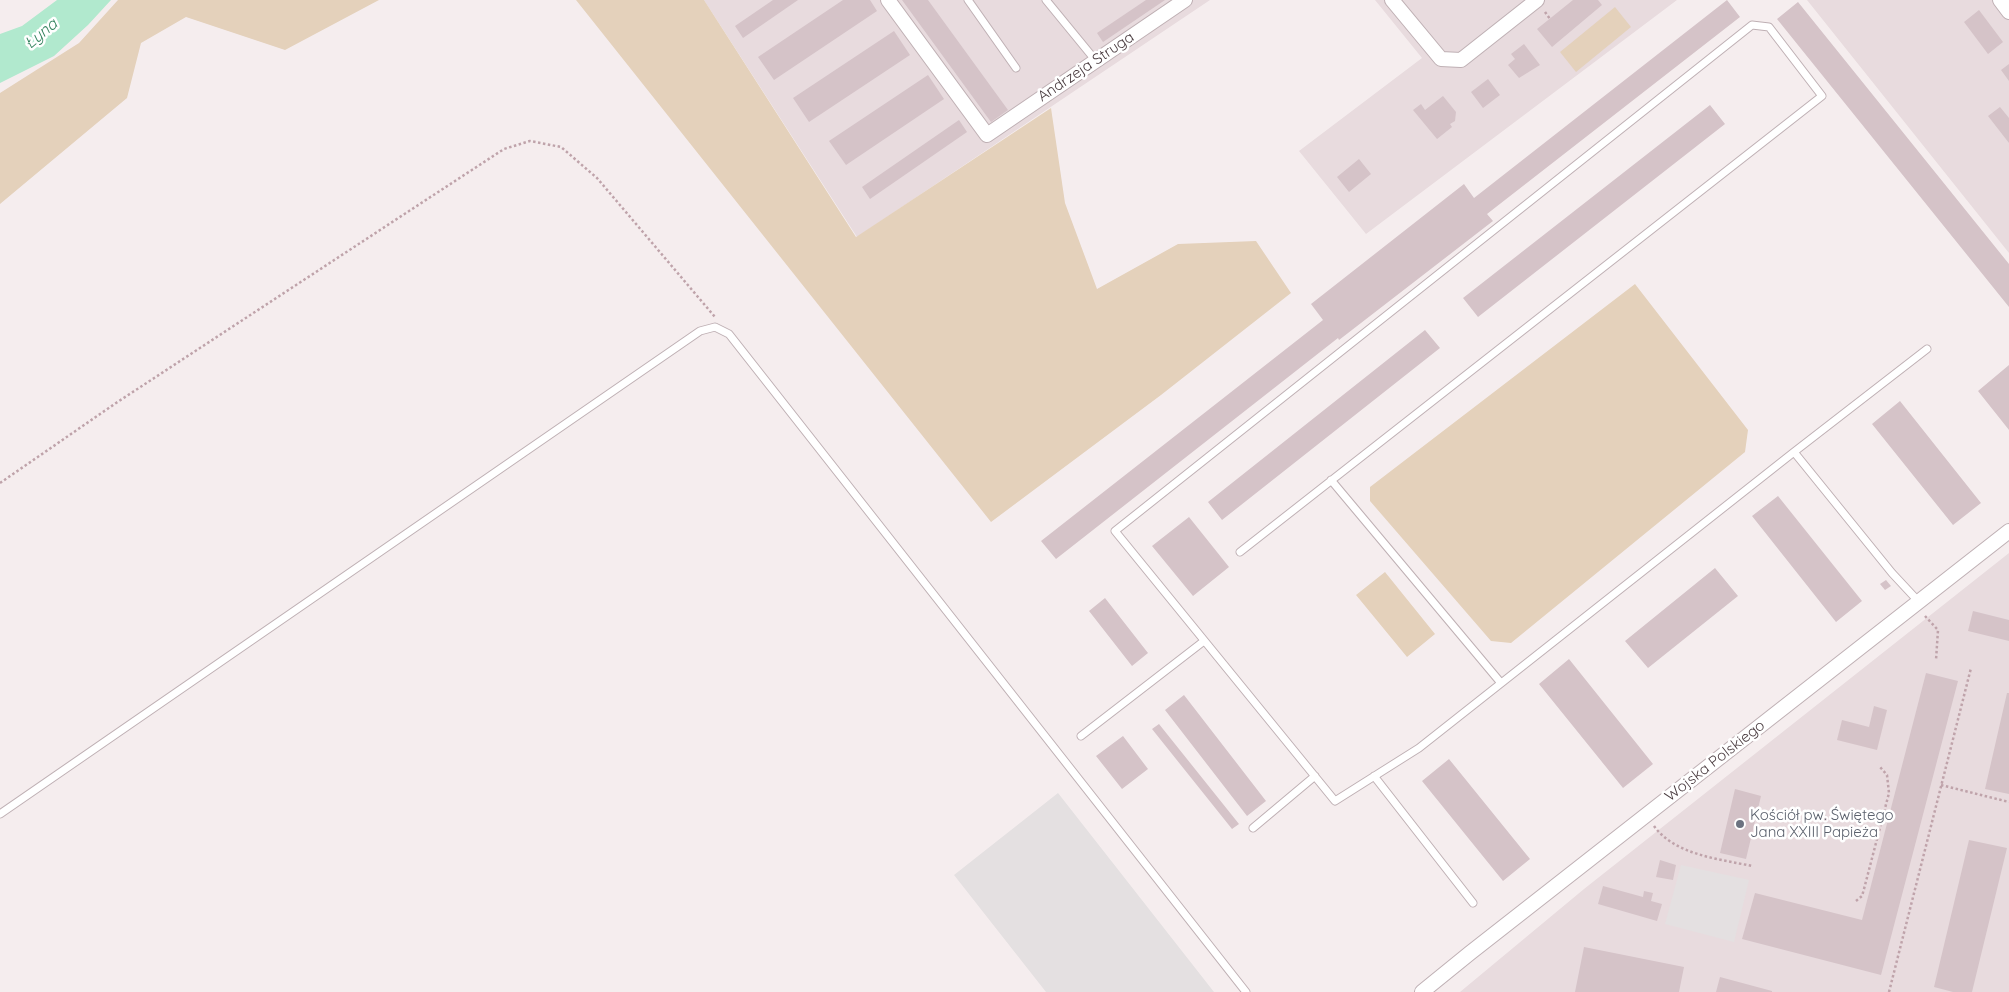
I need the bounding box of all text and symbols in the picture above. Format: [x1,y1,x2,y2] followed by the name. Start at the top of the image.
[21,15,61,53] water label: Łyna
[1035,28,1137,106] street label: Andrzeja Struga
[1662,716,1768,806] street label: Wojska Polskiego
[1750,806,1894,841] place label: Kościół pw. Świętego Jana XXIII Papieża
[1734,818,1746,830] marker: Kościół pw. Świętego Jana XXIII Papieża

